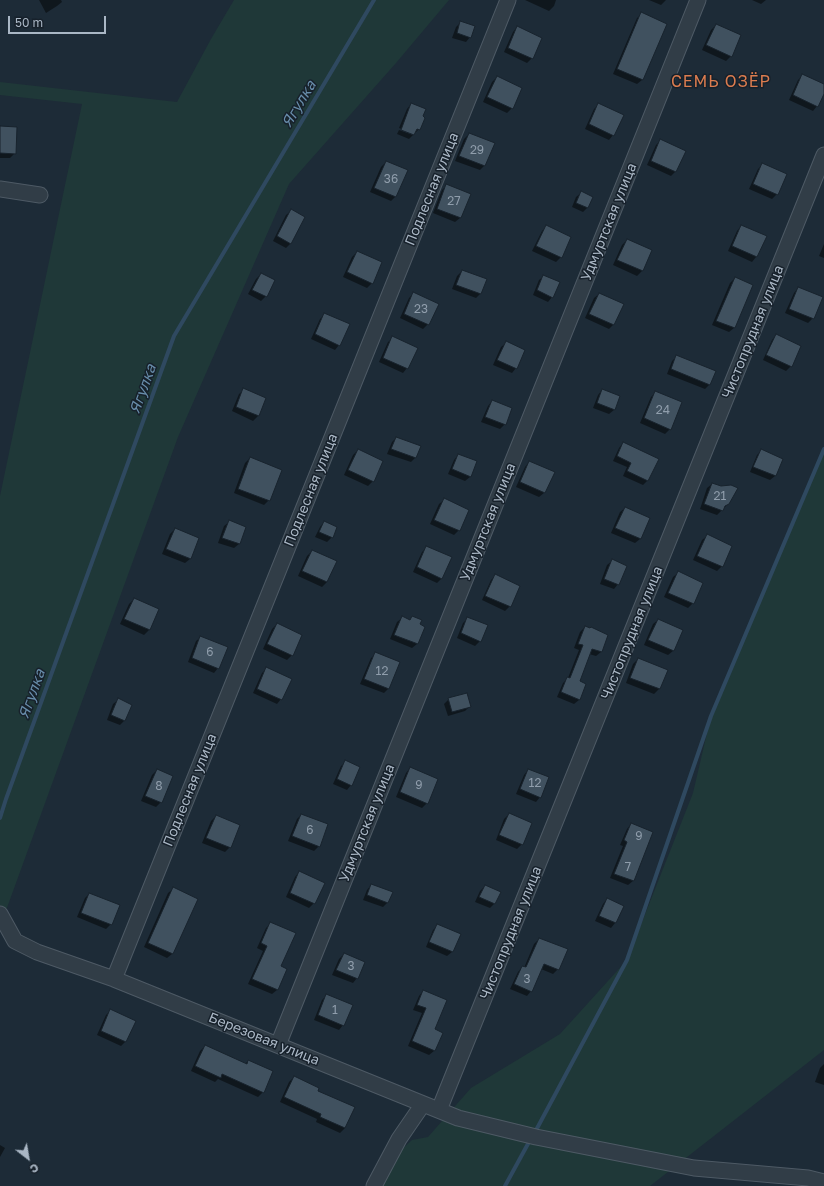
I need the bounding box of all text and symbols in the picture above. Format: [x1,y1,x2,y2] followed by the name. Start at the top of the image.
[10,8,108,34] scale bar
[15,15,43,30] text: 50 m
[671,72,771,92] district label: СЕМЬ ОЗЁР
[278,77,320,131] water label: Ягулка
[402,130,462,248] street label: Подлесная улица
[470,143,484,157] house number: 29
[578,161,640,283] street label: Удмуртская улица
[384,172,398,186] house number: 36
[447,194,461,208] house number: 27
[719,263,787,401] street label: Чистопрудная улица
[414,302,428,316] house number: 23
[126,362,160,416] water label: Ягулка
[656,403,670,417] house number: 24
[281,431,341,549] street label: Подлесная улица
[457,461,519,583] street label: Удмуртская улица
[714,489,726,503] house number: 21
[598,564,666,702] street label: Чистопрудная улица
[206,645,214,659] house number: 6
[376,664,388,678] house number: 12
[15,667,49,721] water label: Ягулка
[160,731,220,849] street label: Подлесная улица
[336,762,398,884] street label: Удмуртская улица
[529,776,541,790] house number: 12
[415,778,423,792] house number: 9
[155,779,163,793] house number: 8
[306,823,314,837] house number: 6
[635,829,643,843] house number: 9
[625,860,631,874] house number: 7
[477,864,545,1002] street label: Чистопрудная улица
[347,959,355,973] house number: 3
[523,972,531,986] house number: 3
[332,1003,338,1017] house number: 1
[206,1009,322,1069] street label: Березовая улица
[8,1138,48,1178] north arrow
[28,1161,41,1176] text: С

